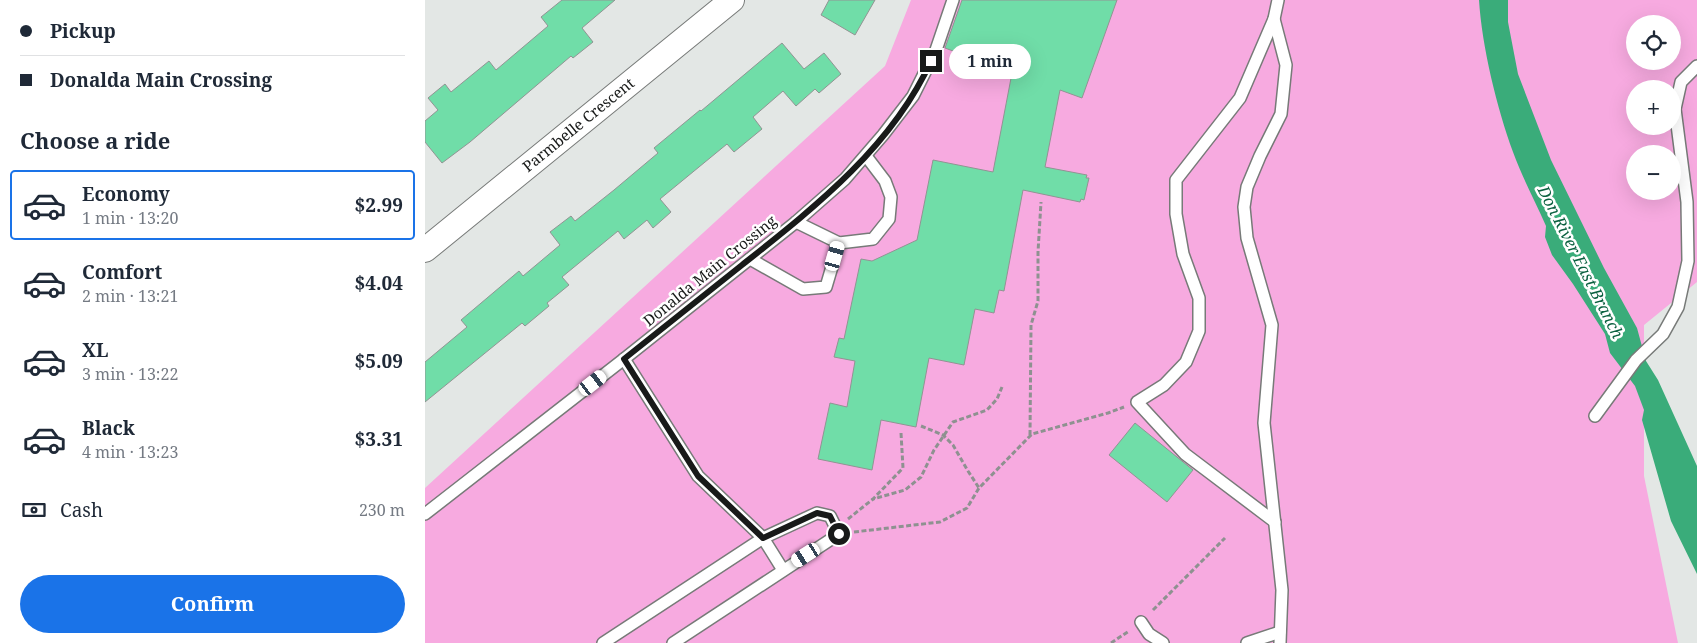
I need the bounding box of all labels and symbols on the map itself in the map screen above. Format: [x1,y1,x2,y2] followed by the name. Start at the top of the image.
[949,44,1031,78] callout: 1 min
[920,50,942,72] route end
[518,73,638,176] street label: Parmbelle Crescent
[1532,181,1629,343] water label: Don River East Branch
[639,210,780,330] street label: Donalda Main Crossing
[823,240,846,272] car
[576,368,609,398] car
[828,523,850,545] route start
[789,541,822,569] car

